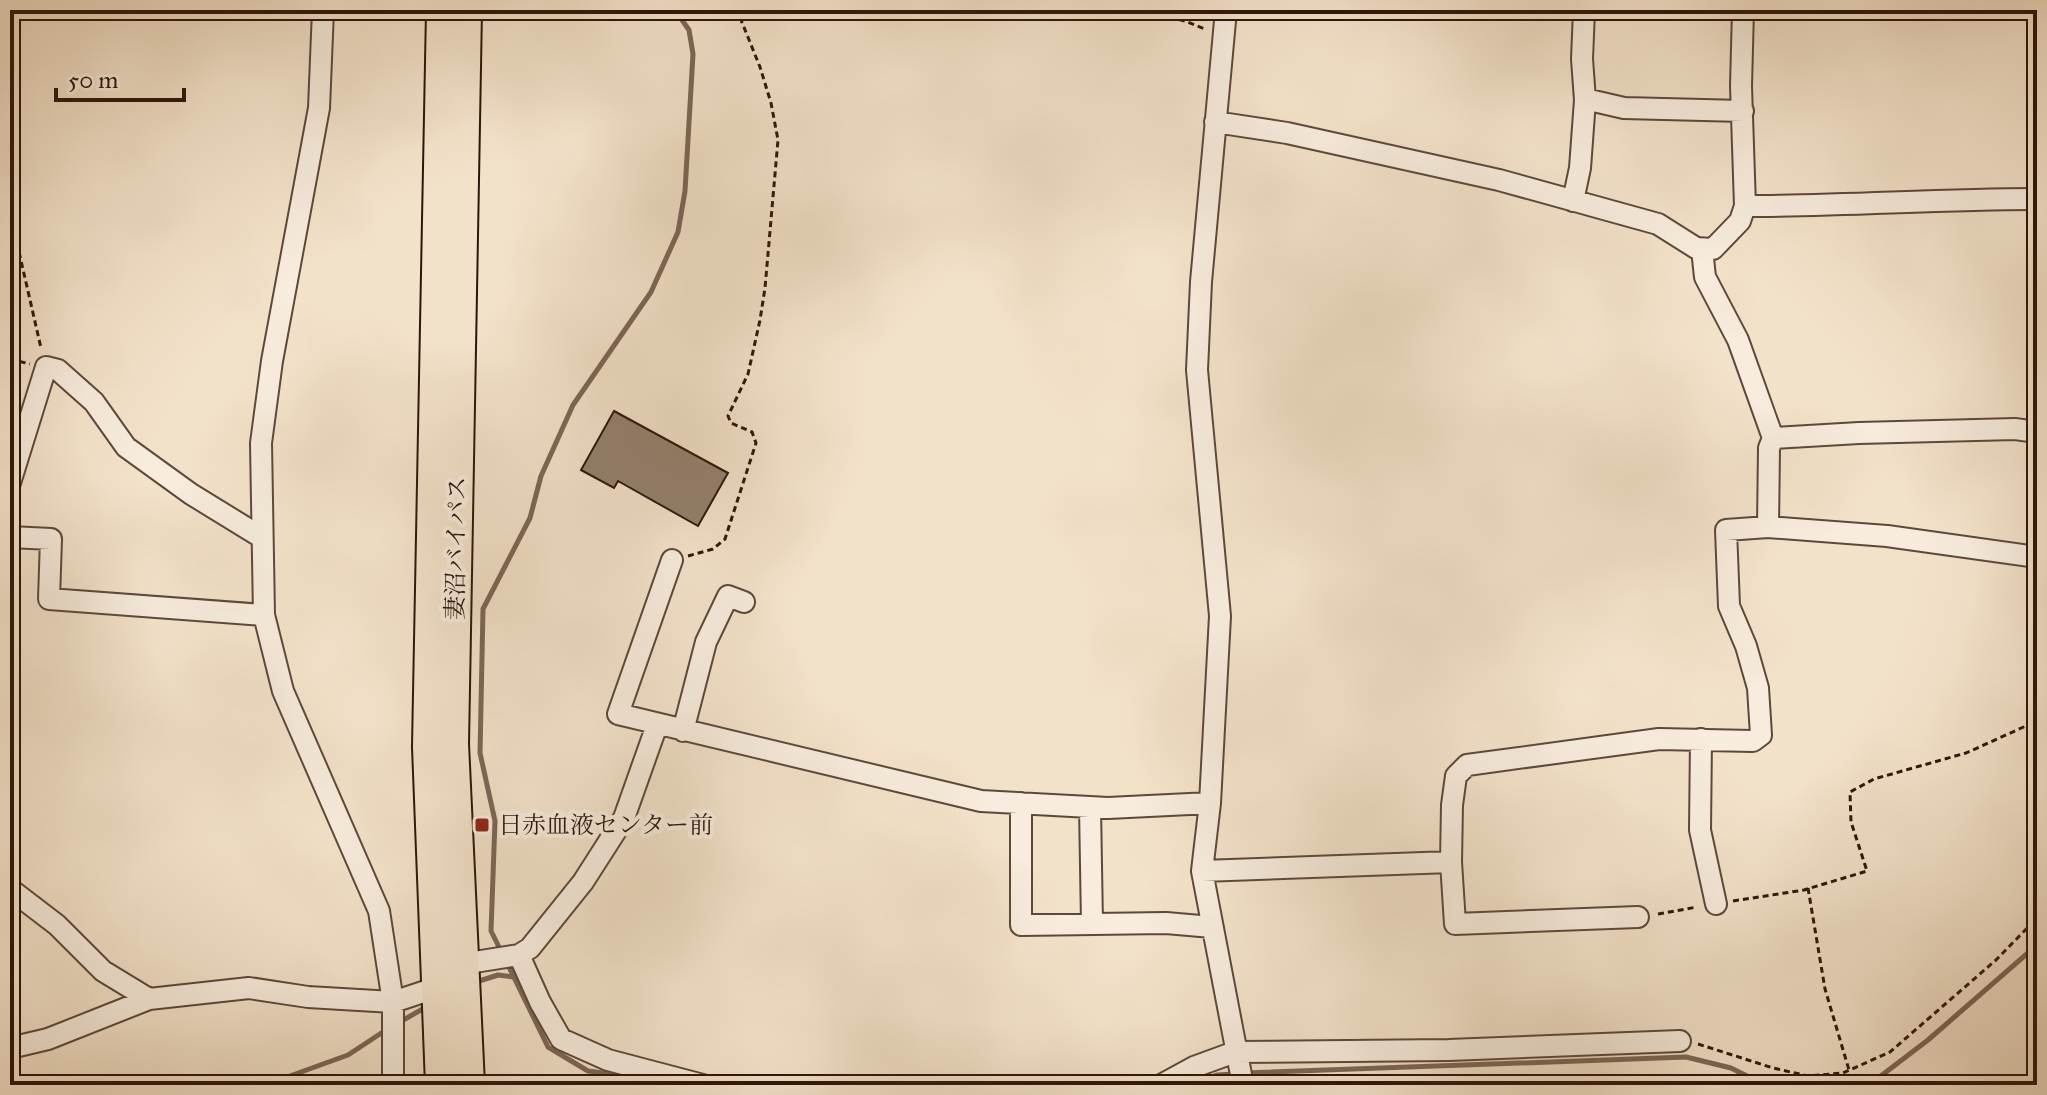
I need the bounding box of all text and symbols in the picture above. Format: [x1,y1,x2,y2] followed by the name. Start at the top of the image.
[56,52,184,102] scale bar
[68,65,118,95] text: 50 m
[440,476,472,620] street label: 妻沼バイパス
[498,810,713,840] place label: 日赤血液センター前
[473,816,491,834] marker: 日赤血液センター前

